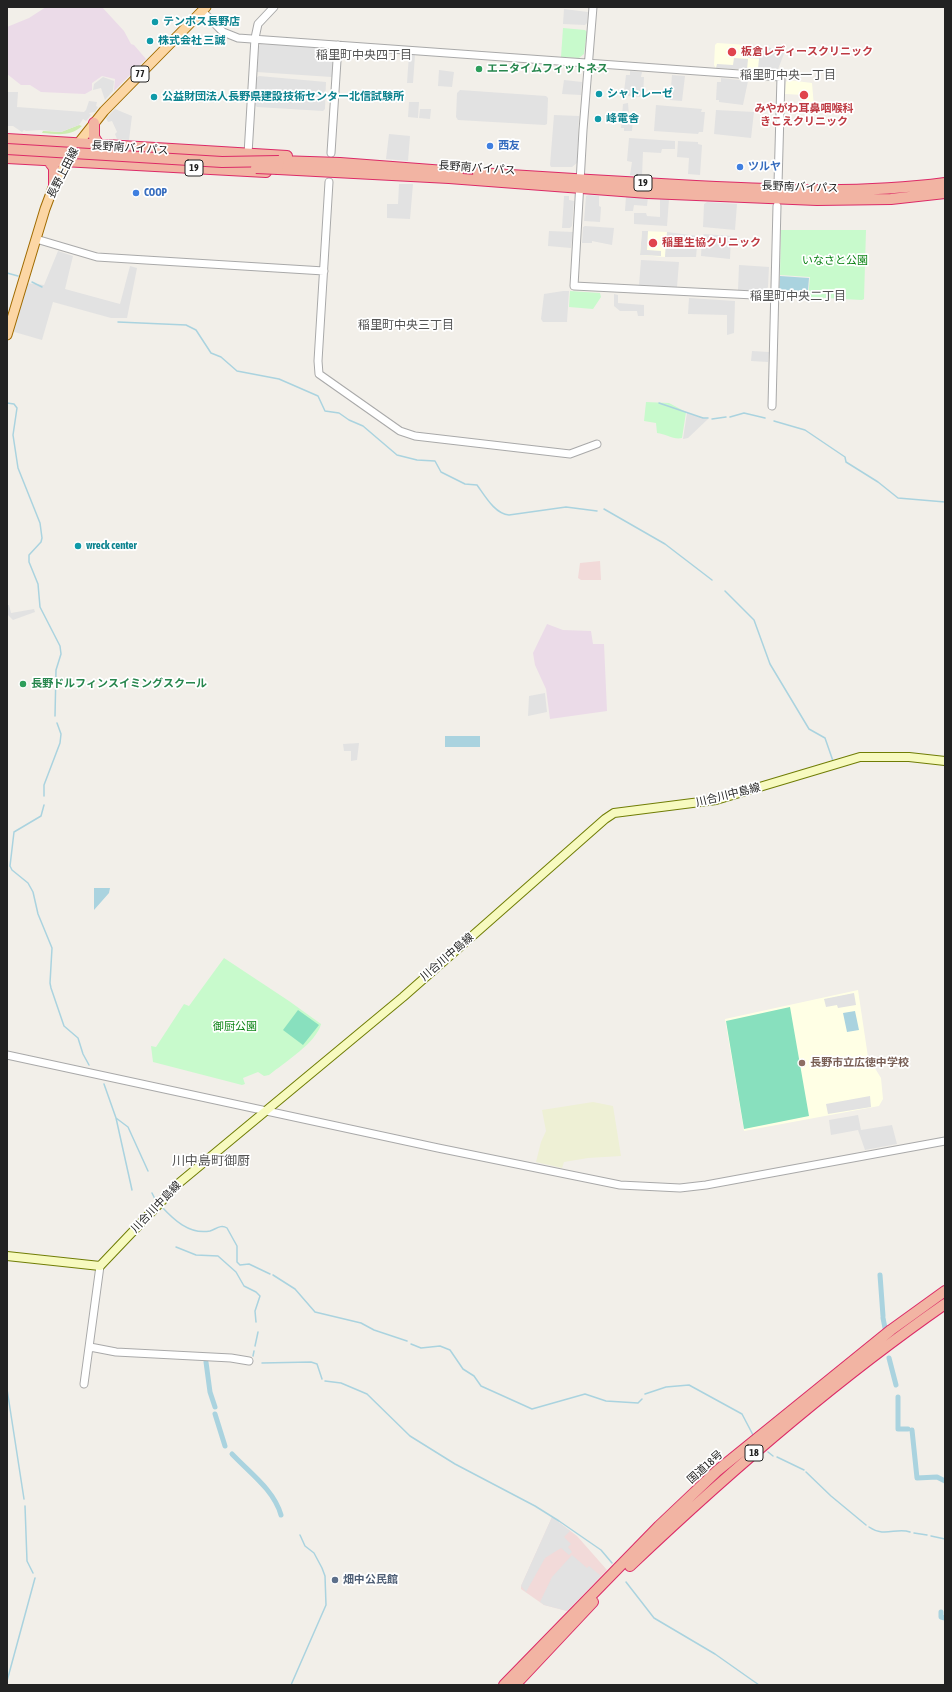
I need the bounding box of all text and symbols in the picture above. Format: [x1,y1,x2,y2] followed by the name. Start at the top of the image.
[163,15,240,29] place label: テンポス長野店
[150,17,160,27] marker: テンポス長野店
[158,34,226,48] place label: 株式会社 三誠
[145,36,155,46] marker: 株式会社 三誠
[741,45,873,59] place label: 板倉レディースクリニック
[726,46,738,58] marker: 板倉レディースクリニック
[316,48,412,62] district label: 稲里町中央四丁目
[487,62,608,76] place label: エニタイムフィットネス
[474,64,484,74] marker: エニタイムフィットネス
[131,66,149,82] road number: 77
[740,68,836,82] district label: 稲里町中央一丁目
[607,87,673,101] place label: シャトレーゼ
[594,89,604,99] marker: シャトレーゼ
[798,89,810,101] marker: みやがわ耳鼻咽喉科 きこえクリニック
[162,90,404,104] place label: 公益財団法人長野県建設技術センター北信試験所
[149,92,159,102] marker: 公益財団法人長野県建設技術センター北信試験所
[755,102,853,128] place label: みやがわ耳鼻咽喉科 きこえクリニック
[606,112,639,126] place label: 峰電舎
[593,114,603,124] marker: 峰電舎
[91,139,169,157] street label: 長野南バイパス
[498,139,520,153] place label: 西友
[485,141,495,151] marker: 西友
[45,146,81,200] street label: 長野上田線
[438,159,516,177] street label: 長野南バイパス
[185,160,203,176] road number: 19
[748,160,781,174] place label: ツルヤ
[735,162,745,172] marker: ツルヤ
[634,175,652,191] road number: 19
[761,179,839,195] street label: 長野南バイパス
[144,186,167,200] place label: COOP
[131,188,141,198] marker: COOP
[662,236,761,250] place label: 稲里生協クリニック
[647,237,659,249] marker: 稲里生協クリニック
[802,254,868,268] park label: いなさと公園
[750,289,846,303] district label: 稲里町中央二丁目
[358,318,454,332] district label: 稲里町中央三丁目
[86,539,137,553] place label: wreck center
[73,541,83,551] marker: wreck center
[31,677,207,691] place label: 長野ドルフィンスイミングスクール
[18,679,28,689] marker: 長野ドルフィンスイミングスクール
[694,781,762,809] street label: 川合川中島線
[418,930,476,984] street label: 川合川中島線
[213,1020,257,1034] park label: 御厨公園
[810,1056,909,1070] place label: 長野市立広徳中学校
[797,1058,807,1068] marker: 長野市立広徳中学校
[172,1153,250,1169] district label: 川中島町御厨
[128,1179,184,1235] street label: 川合川中島線
[745,1445,763,1461] road number: 18
[684,1448,726,1486] street label: 国道18号
[343,1573,398,1587] place label: 畑中公民館
[330,1575,340,1585] marker: 畑中公民館

